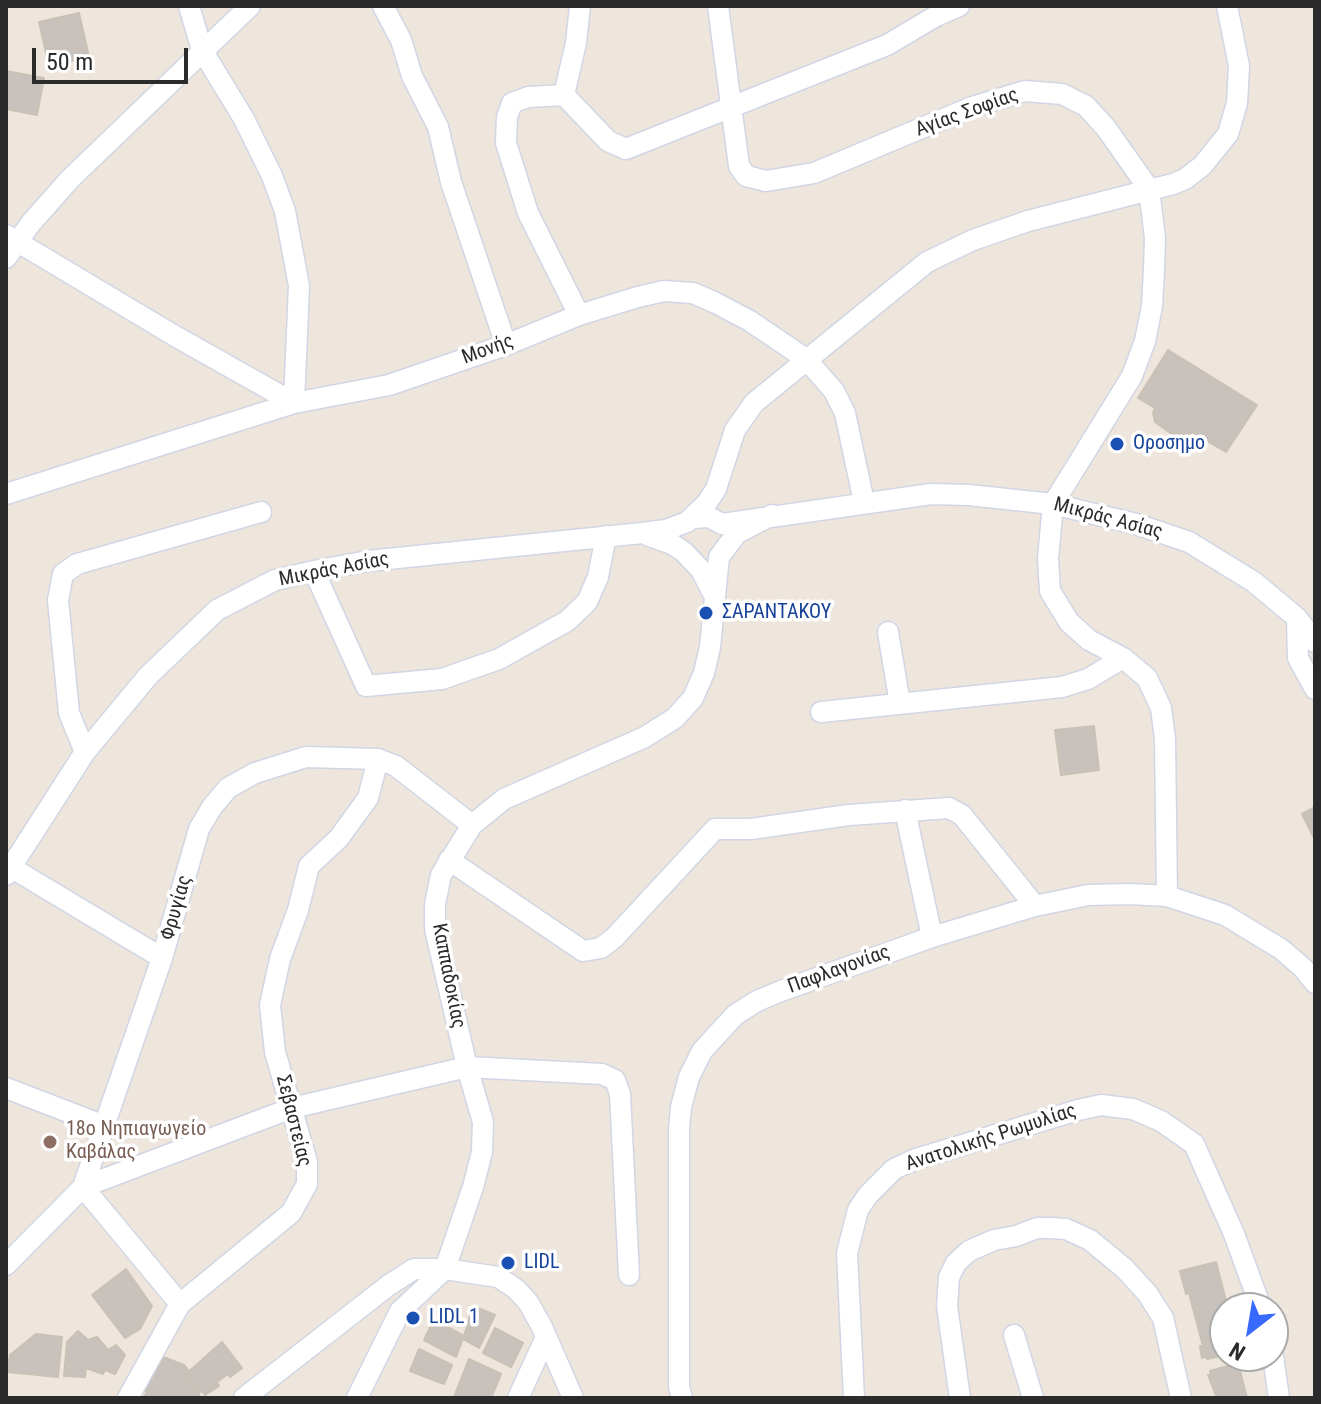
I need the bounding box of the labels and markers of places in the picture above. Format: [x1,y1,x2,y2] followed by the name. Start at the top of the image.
[1133,432,1205,456] place label: Οροσημο
[1108,435,1126,453] marker: Οροσημο
[722,601,831,625] place label: ΣΑΡΑΝΤΑΚΟΥ
[697,604,715,622] marker: ΣΑΡΑΝΤΑΚΟΥ
[66,1118,206,1165] place label: 18ο Νηπιαγωγείο Καβάλας
[41,1133,59,1151] marker: 18ο Νηπιαγωγείο Καβάλας
[524,1251,559,1275] place label: LIDL
[499,1254,517,1272] marker: LIDL
[429,1306,479,1330] place label: LIDL 1
[404,1309,422,1327] marker: LIDL 1

